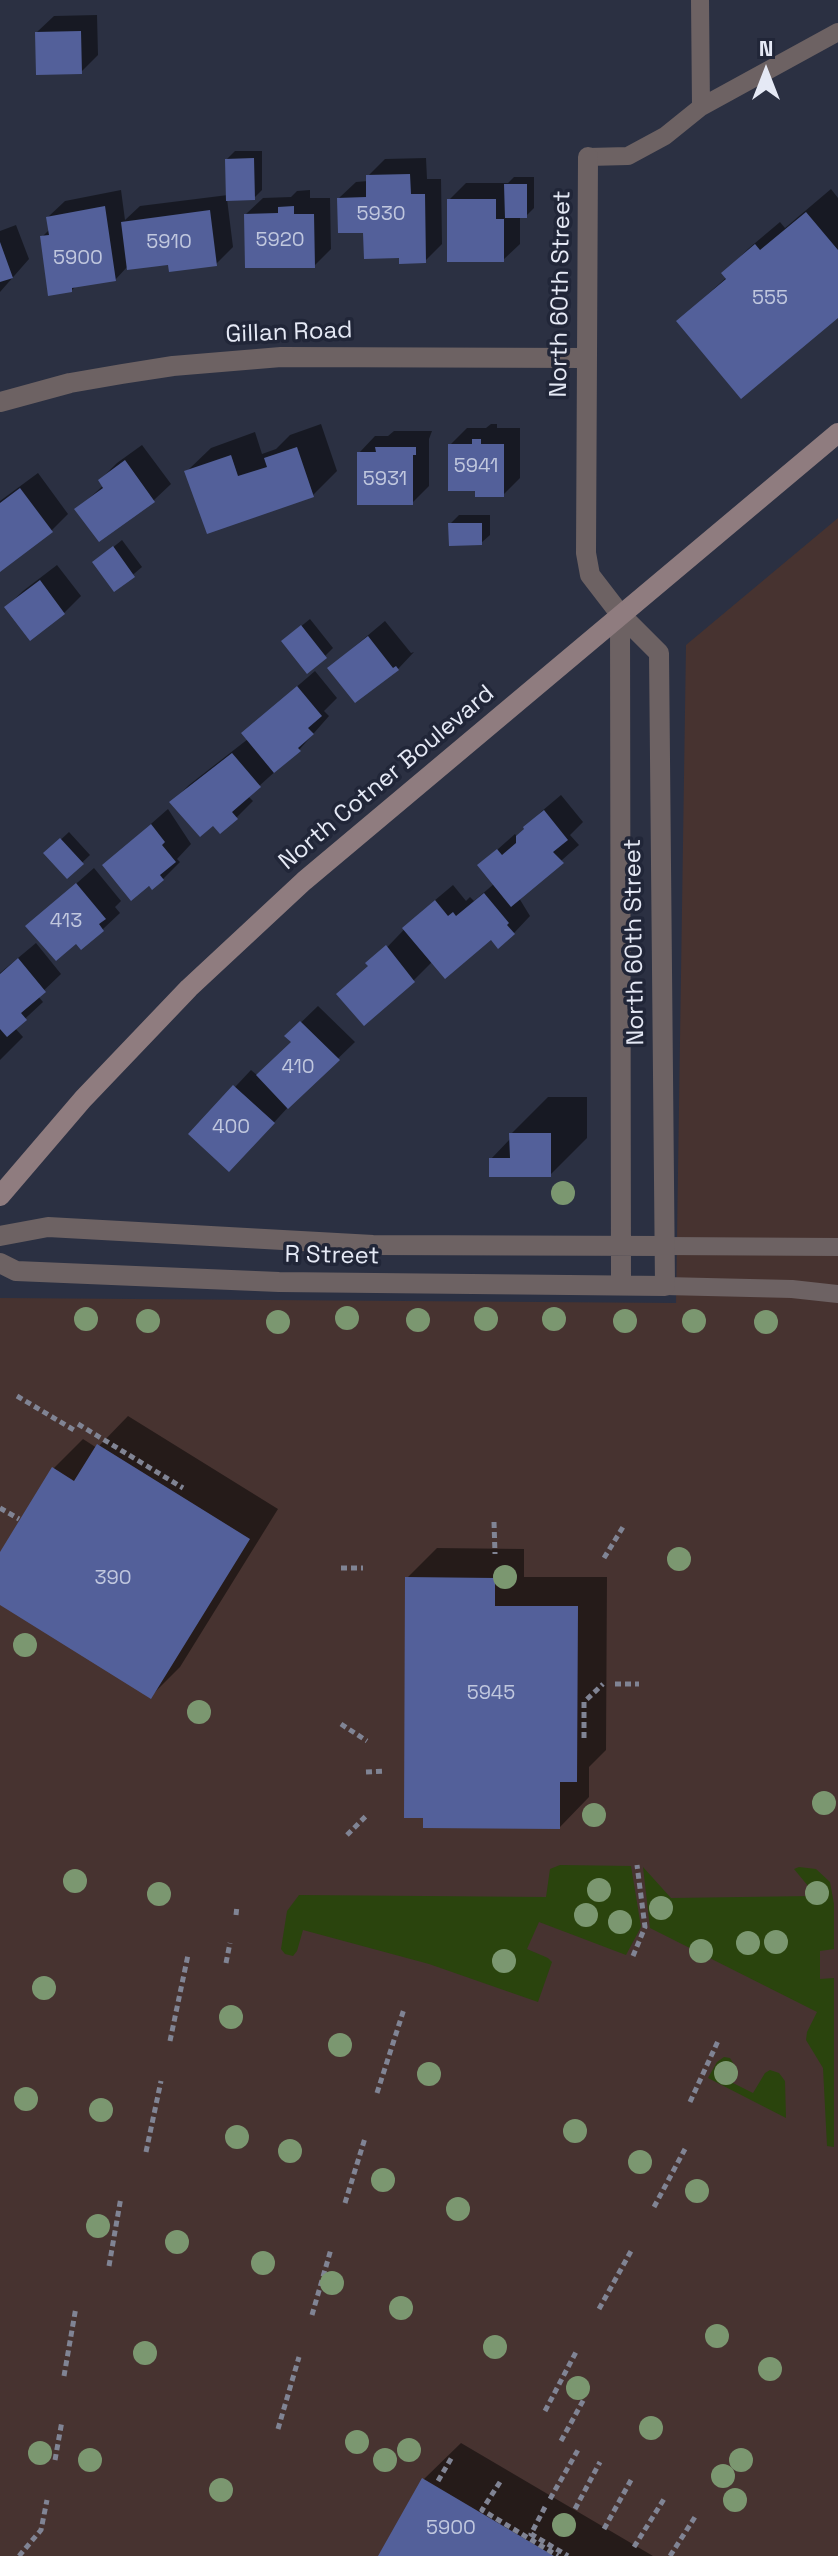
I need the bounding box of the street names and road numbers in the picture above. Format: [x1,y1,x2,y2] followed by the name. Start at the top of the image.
[545,190,577,398] street label: North 60th Street
[225,316,353,350] street label: Gillan Road
[274,680,500,876] street label: North Cotner Boulevard
[619,838,651,1046] street label: North 60th Street
[284,1241,380,1271] street label: R Street

